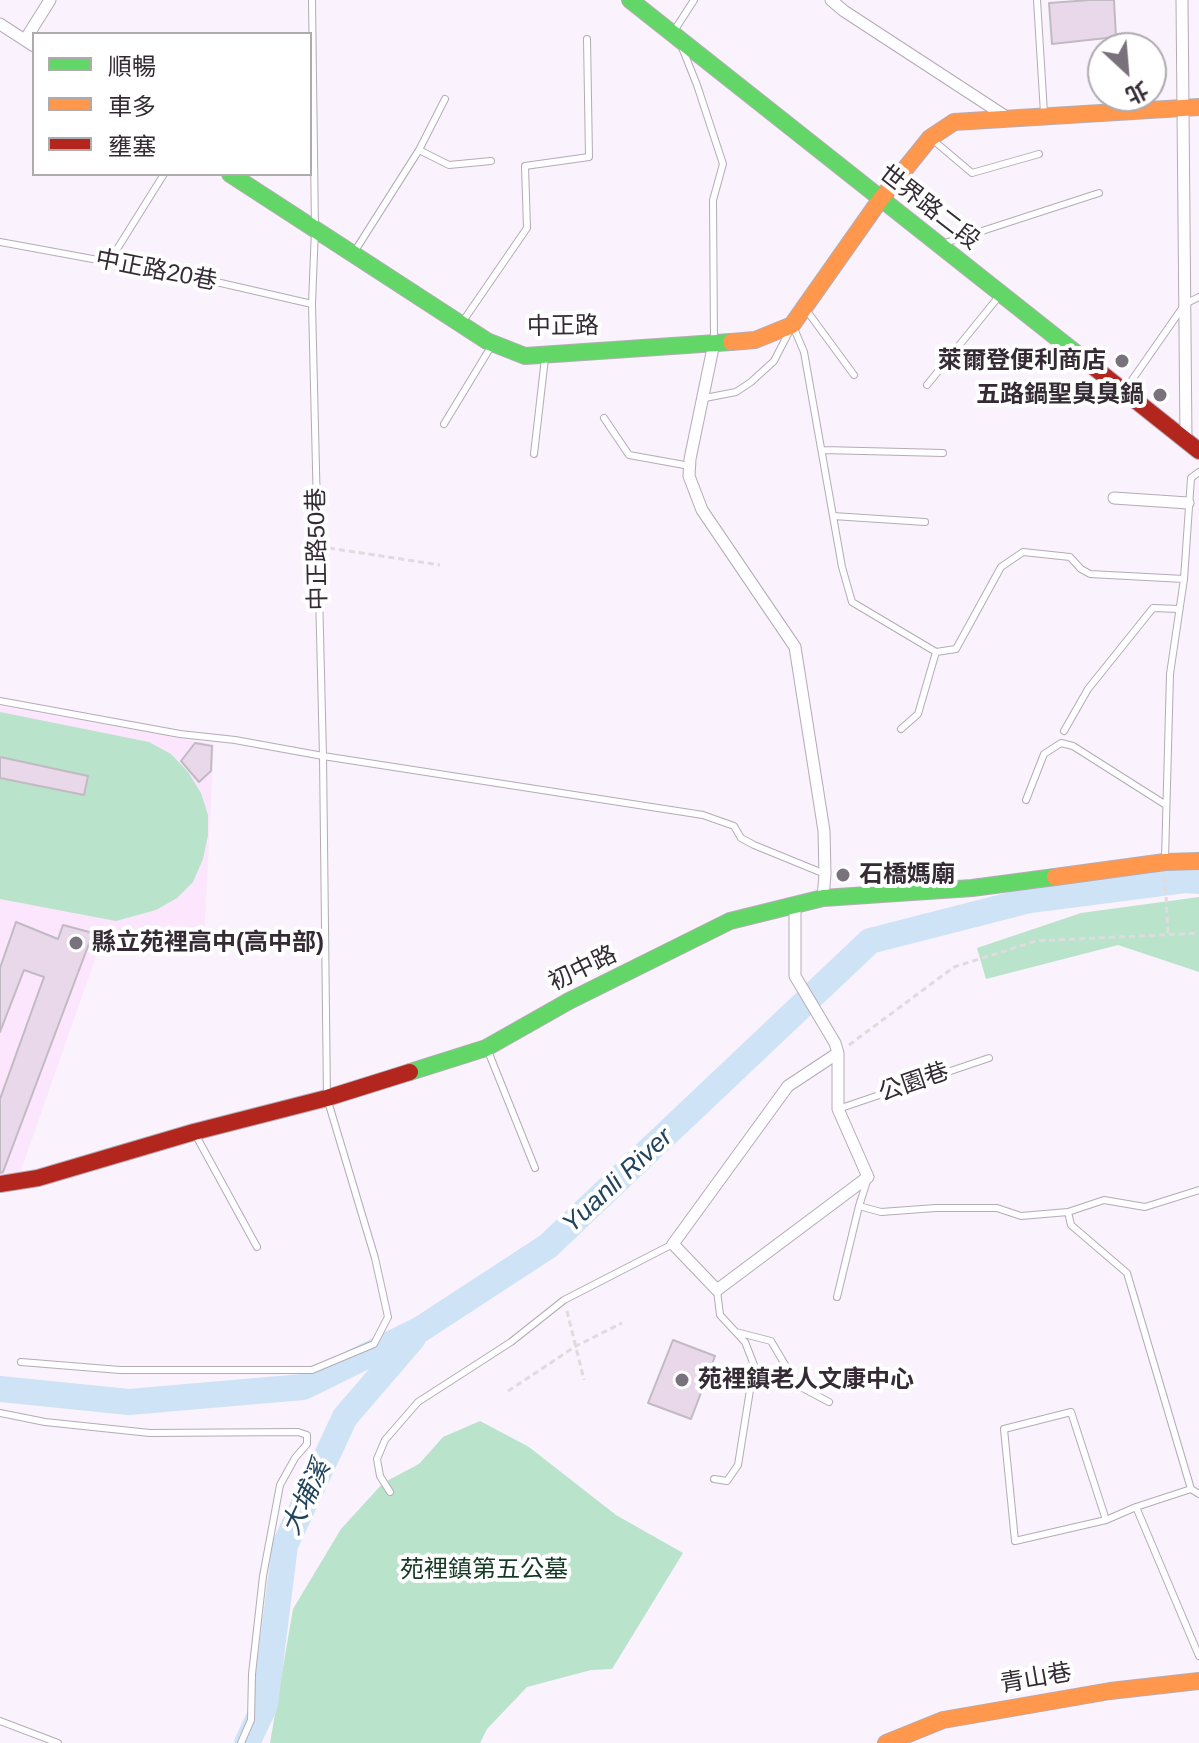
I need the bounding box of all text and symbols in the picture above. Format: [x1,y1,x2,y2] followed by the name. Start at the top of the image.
[32,32,312,176] legend
[1087,32,1167,112] north arrow
[108,53,156,80] text: 順暢
[1121,76,1152,108] text: 北
[108,93,156,120] text: 車多
[108,133,156,160] text: 壅塞
[873,160,985,256] street label: 世界路二段
[93,245,219,297] street label: 中正路20巷
[527,312,599,342] street label: 中正路
[938,347,1106,375] place label: 萊爾登便利商店
[1113,352,1131,370] marker: 萊爾登便利商店
[976,381,1144,409] place label: 五路鍋聖臭臭鍋
[1151,386,1169,404] marker: 五路鍋聖臭臭鍋
[303,487,333,611] street label: 中正路50巷
[859,861,955,889] place label: 石橋媽廟
[834,866,852,884] marker: 石橋媽廟
[92,929,324,957] place label: 縣立苑裡高中(高中部)
[67,934,85,952] marker: 縣立苑裡高中(高中部)
[544,940,622,998] street label: 初中路
[875,1058,953,1108] street label: 公園巷
[556,1122,680,1240] water label: Yuanli River
[698,1366,914,1394] place label: 苑裡鎮老人文康中心
[673,1371,691,1389] marker: 苑裡鎮老人文康中心
[276,1456,338,1540] water label: 大埔溪
[400,1556,568,1584] park label: 苑裡鎮第五公墓
[998,1659,1074,1699] street label: 青山巷

